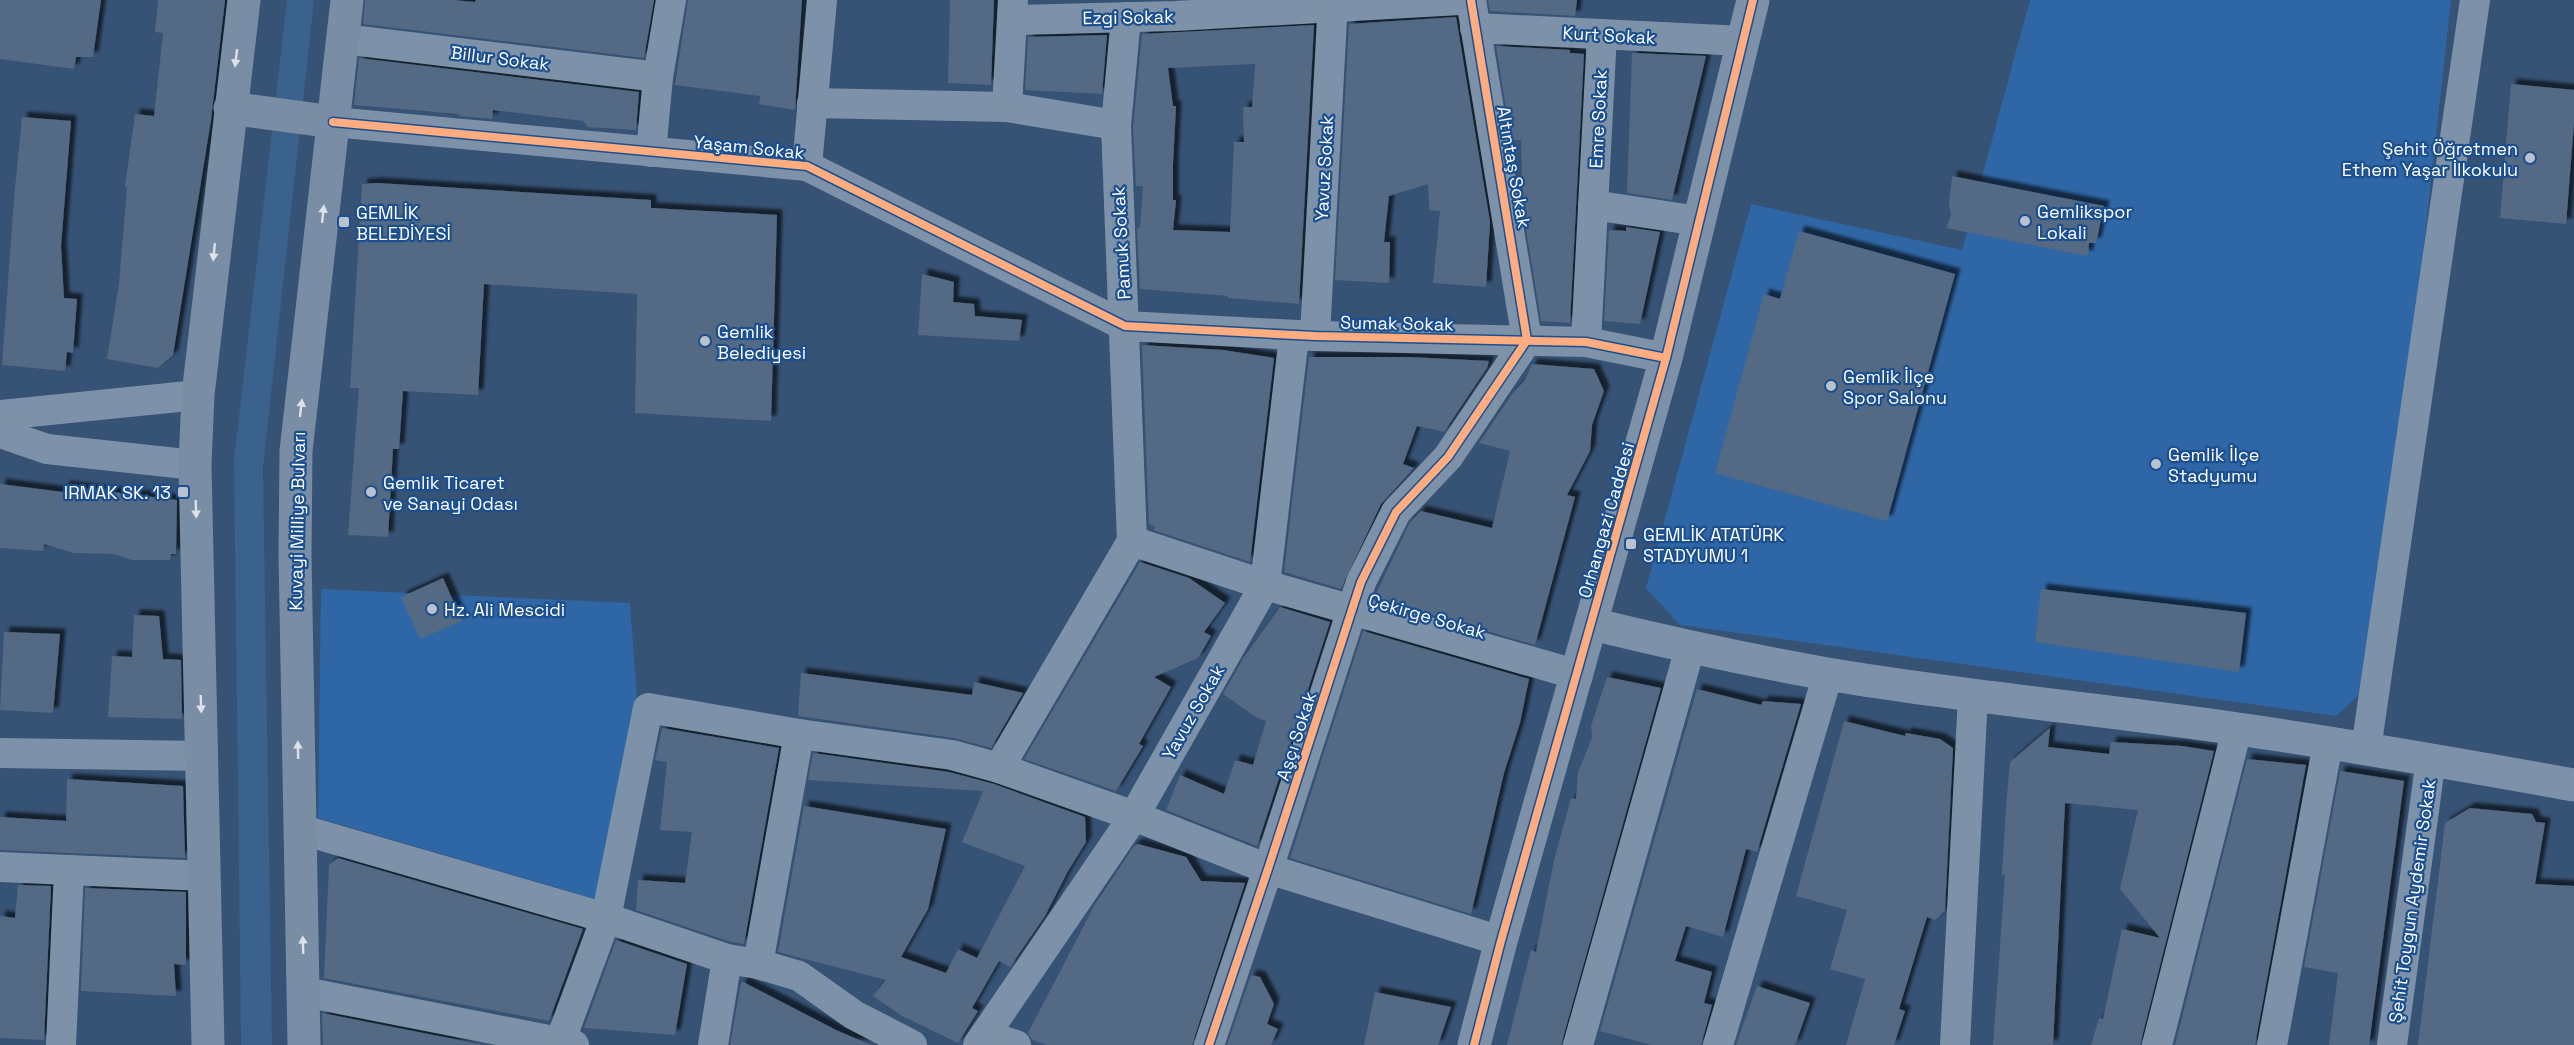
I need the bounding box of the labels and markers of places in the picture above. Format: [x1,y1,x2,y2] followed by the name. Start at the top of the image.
[2342,137,2518,181] place label: Şehit Öğretmen Ethem Yaşar İlkokulu
[2523,151,2537,165] marker: Şehit Öğretmen Ethem Yaşar İlkokulu
[2037,200,2132,244] place label: Gemlikspor Lokali
[356,201,451,245] place label: GEMLİK BELEDİYESİ
[2018,214,2032,228] marker: Gemlikspor Lokali
[337,215,351,229] marker: GEMLİK BELEDİYESİ
[717,320,806,364] place label: Gemlik Belediyesi
[698,334,712,348] marker: Gemlik Belediyesi
[1843,365,1947,409] place label: Gemlik İlçe Spor Salonu
[1824,379,1838,393] marker: Gemlik İlçe Spor Salonu
[2168,443,2259,487] place label: Gemlik İlçe Stadyumu
[2149,457,2163,471] marker: Gemlik İlçe Stadyumu
[383,471,518,515] place label: Gemlik Ticaret ve Sanayi Odası
[64,481,171,504] place label: IRMAK SK. 13
[176,485,190,499] marker: IRMAK SK. 13
[364,485,378,499] marker: Gemlik Ticaret ve Sanayi Odası
[1643,523,1784,567] place label: GEMLİK ATATÜRK STADYUMU 1
[1624,537,1638,551] marker: GEMLİK ATATÜRK STADYUMU 1
[444,598,565,621] place label: Hz. Ali Mescidi
[425,602,439,616] marker: Hz. Ali Mescidi

